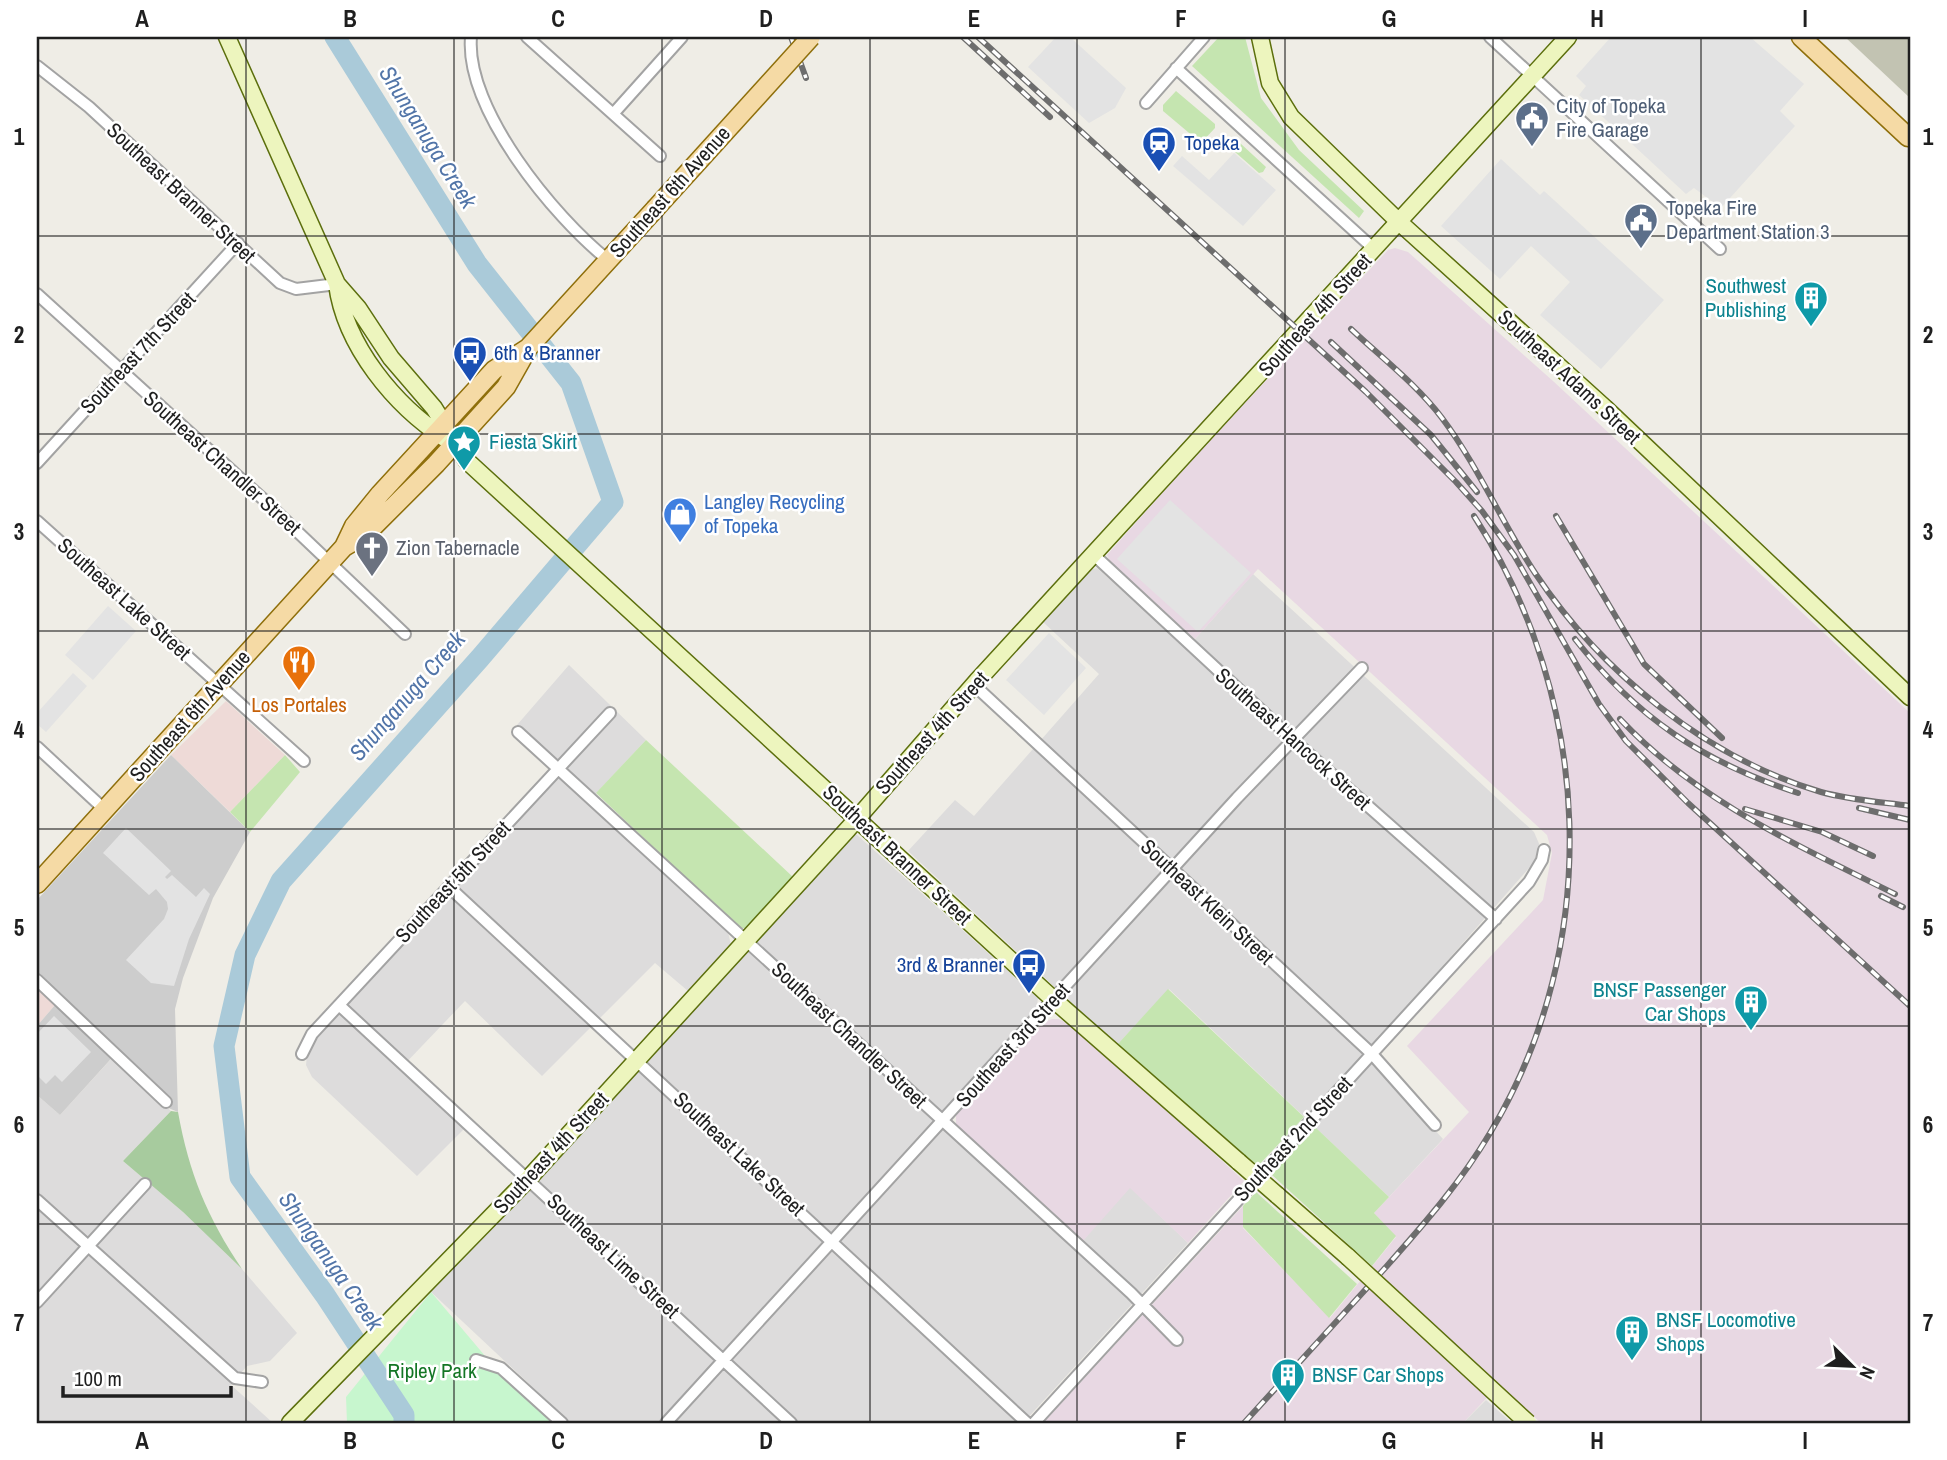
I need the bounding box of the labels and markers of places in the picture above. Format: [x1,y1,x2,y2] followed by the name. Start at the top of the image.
[1556,91,1666,144] place label: City of Topeka Fire Garage
[1513,99,1551,148] public building icon: City of Topeka Fire Garage
[1140,124,1178,173] station icon: Topeka
[1184,128,1240,157] place label: Topeka
[1666,193,1830,246] place label: Topeka Fire Department Station 3
[1622,201,1660,250] public building icon: Topeka Fire Department Station 3
[1705,271,1786,324] place label: Southwest Publishing
[1792,279,1830,328] building icon: Southwest Publishing
[451,334,489,383] bus stop icon: 6th & Branner
[494,338,601,367] place label: 6th & Branner
[445,423,483,472] place icon: Fiesta Skirt
[489,427,577,456] place label: Fiesta Skirt
[704,487,845,540] place label: Langley Recycling of Topeka
[661,495,699,544] shop icon: Langley Recycling of Topeka
[353,529,391,578] church icon: Zion Tabernacle
[396,533,520,562] place label: Zion Tabernacle
[280,643,318,692] restaurant icon: Los Portales
[251,690,347,719] place label: Los Portales
[1010,946,1048,995] bus stop icon: 3rd & Branner
[897,950,1004,979] place label: 3rd & Branner
[1593,975,1726,1028] place label: BNSF Passenger Car Shops
[1732,983,1770,1032] building icon: BNSF Passenger Car Shops
[1656,1305,1796,1358] place label: BNSF Locomotive Shops
[1613,1313,1651,1362] building icon: BNSF Locomotive Shops
[1269,1356,1307,1405] building icon: BNSF Car Shops
[1312,1360,1444,1389] place label: BNSF Car Shops

